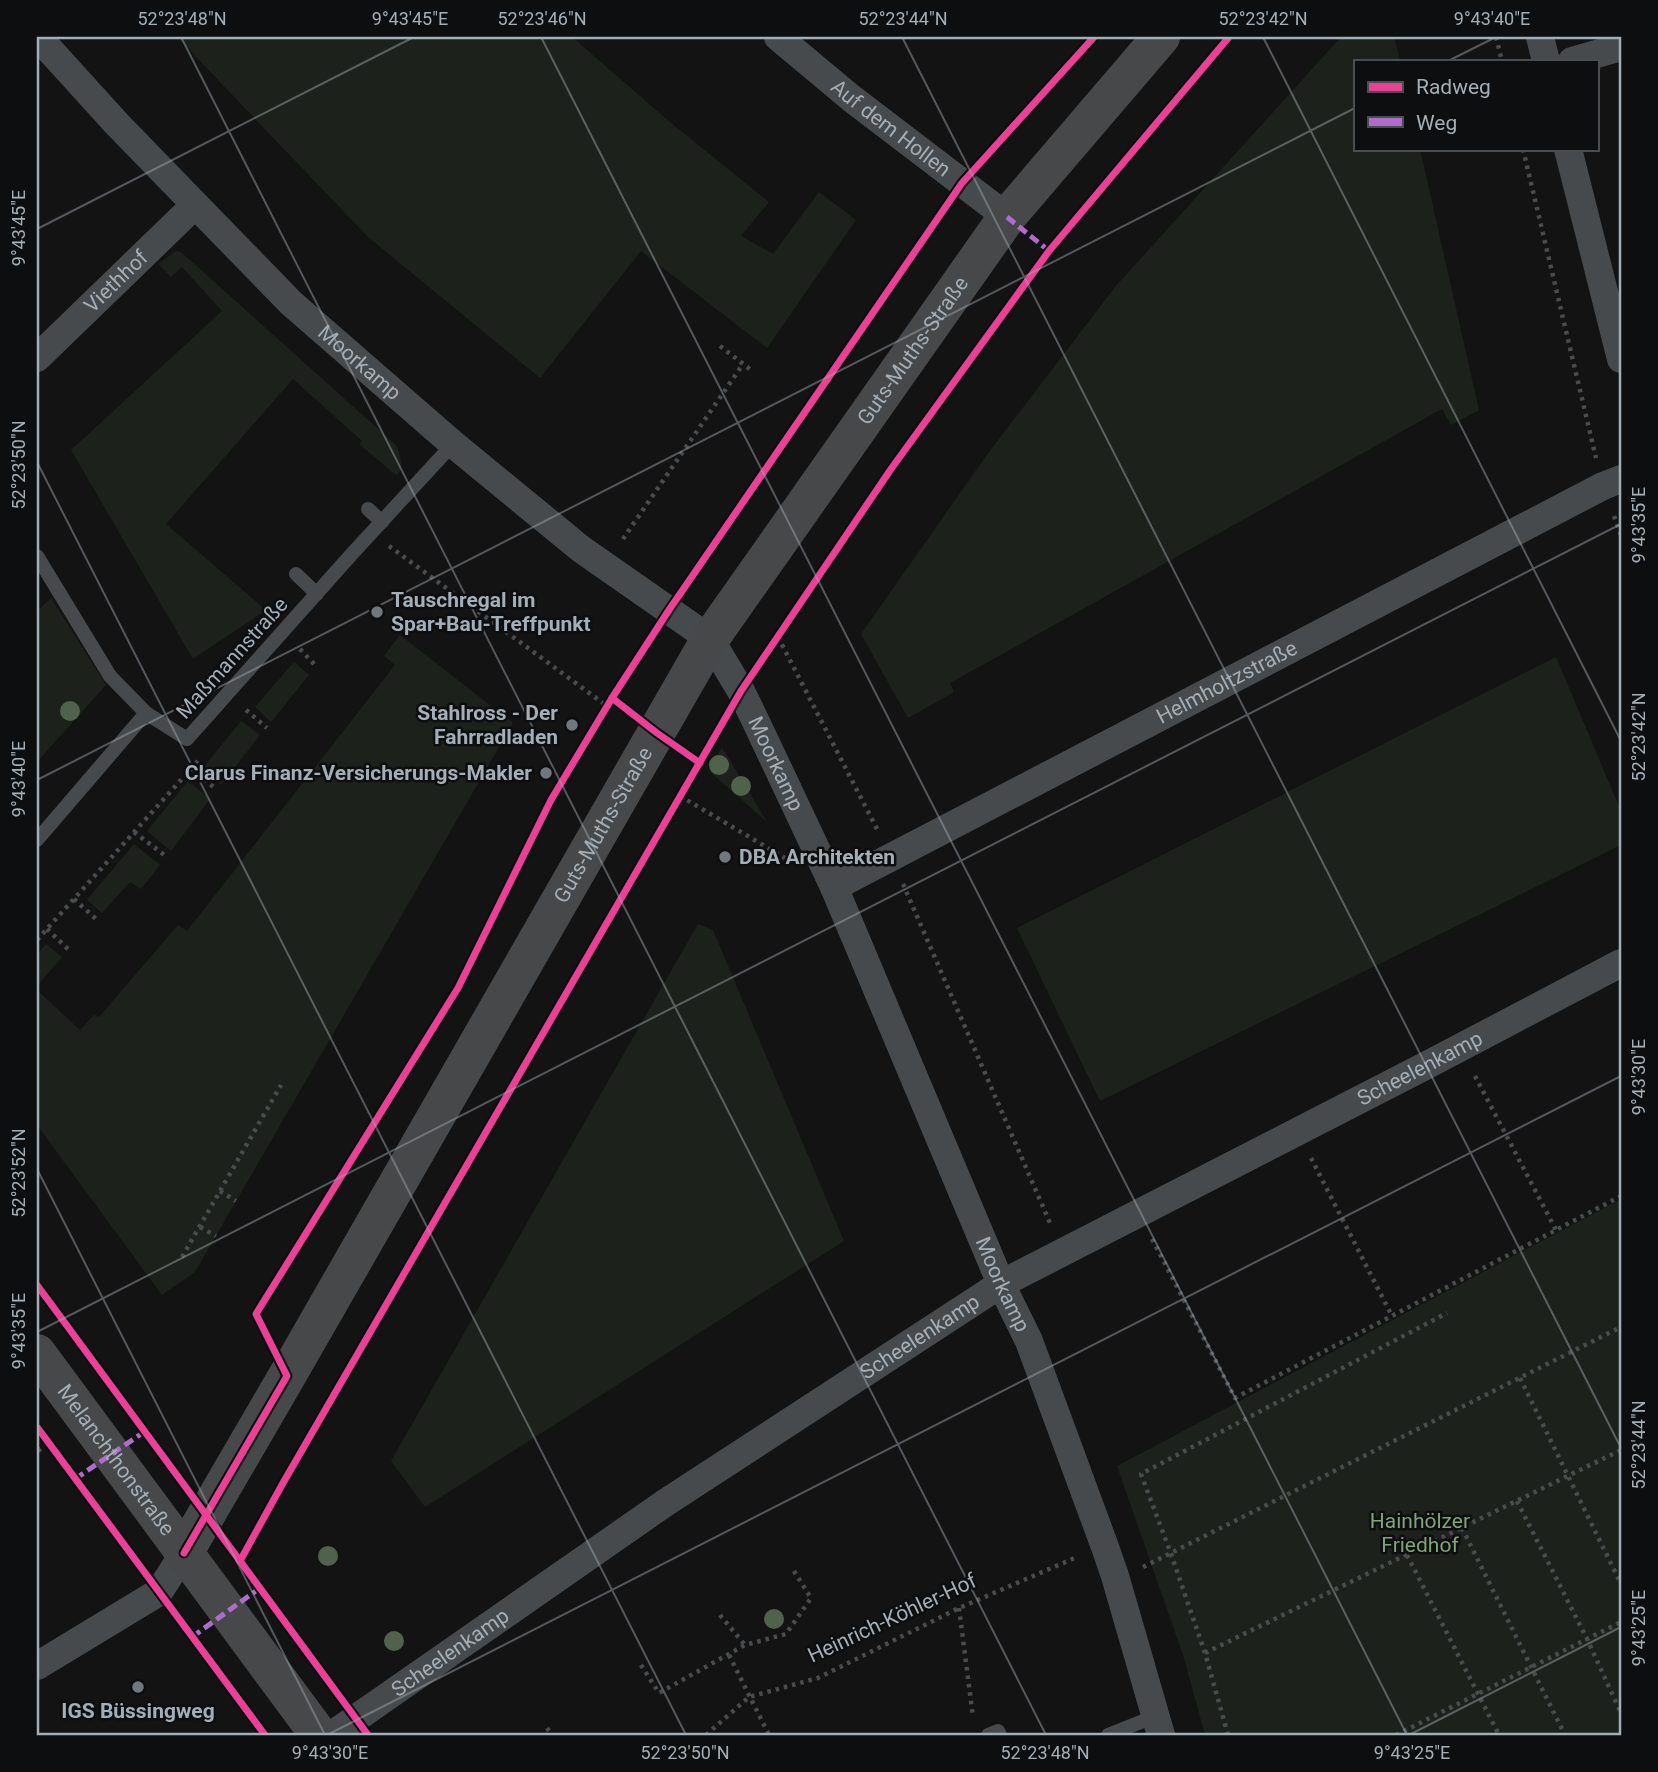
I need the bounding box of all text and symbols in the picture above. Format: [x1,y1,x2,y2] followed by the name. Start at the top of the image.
[137,8,227,29] text: 52°23'48"N
[372,8,448,29] text: 9°43'45"E
[497,8,587,29] text: 52°23'46"N
[858,8,948,29] text: 52°23'44"N
[1218,8,1308,29] text: 52°23'42"N
[1454,8,1530,29] text: 9°43'40"E
[1354,60,1598,150] legend
[826,75,955,182] street label: Auf dem Hollen
[1416,75,1491,99] text: Radweg
[1416,111,1457,135] text: Weg
[8,190,29,266] text: 9°43'45"E
[79,245,153,318] street label: Viethhof
[853,272,973,429] street label: Guts-Muths-Straße
[313,320,406,405] street label: Moorkamp
[8,420,29,510] text: 52°23'50"N
[1628,487,1649,563] text: 9°43'35"E
[391,588,591,636] place label: Tauschregal im Spar+Bau-Treffpunkt
[171,592,293,724] street label: Maßmannstraße
[369,604,385,620] marker: Tauschregal im Spar+Bau-Treffpunkt
[1152,636,1301,729] street label: Helmholtzstraße
[1628,692,1649,782] text: 52°23'42"N
[417,701,558,749] place label: Stahlross - Der Fahrradladen
[743,713,808,815] street label: Moorkamp
[564,717,580,733] marker: Stahlross - Der Fahrradladen
[8,741,29,817] text: 9°43'40"E
[549,743,657,907] street label: Guts-Muths-Straße
[185,761,532,785] place label: Clarus Finanz-Versicherungs-Makler
[538,765,554,781] marker: Clarus Finanz-Versicherungs-Makler
[739,845,895,869] place label: DBA Architekten
[717,849,733,865] marker: DBA Architekten
[1353,1026,1486,1111] street label: Scheelenkamp
[1628,1039,1649,1115] text: 9°43'30"E
[8,1128,29,1218] text: 52°23'52"N
[971,1233,1035,1336] street label: Moorkamp
[856,1289,984,1385] street label: Scheelenkamp
[8,1293,29,1369] text: 9°43'35"E
[52,1380,180,1540] street label: Melanchthonstraße
[1628,1400,1649,1490] text: 52°23'44"N
[1370,1509,1470,1557] park label: Hainhölzer Friedhof
[804,1568,981,1668] street label: Heinrich-Köhler-Hof
[1628,1590,1649,1666] text: 9°43'25"E
[387,1604,513,1702] street label: Scheelenkamp
[130,1679,146,1695] marker: IGS Büssingweg
[61,1699,215,1723] place label: IGS Büssingweg
[292,1742,368,1763] text: 9°43'30"E
[640,1742,730,1763] text: 52°23'50"N
[1000,1742,1090,1763] text: 52°23'48"N
[1374,1742,1450,1763] text: 9°43'25"E

